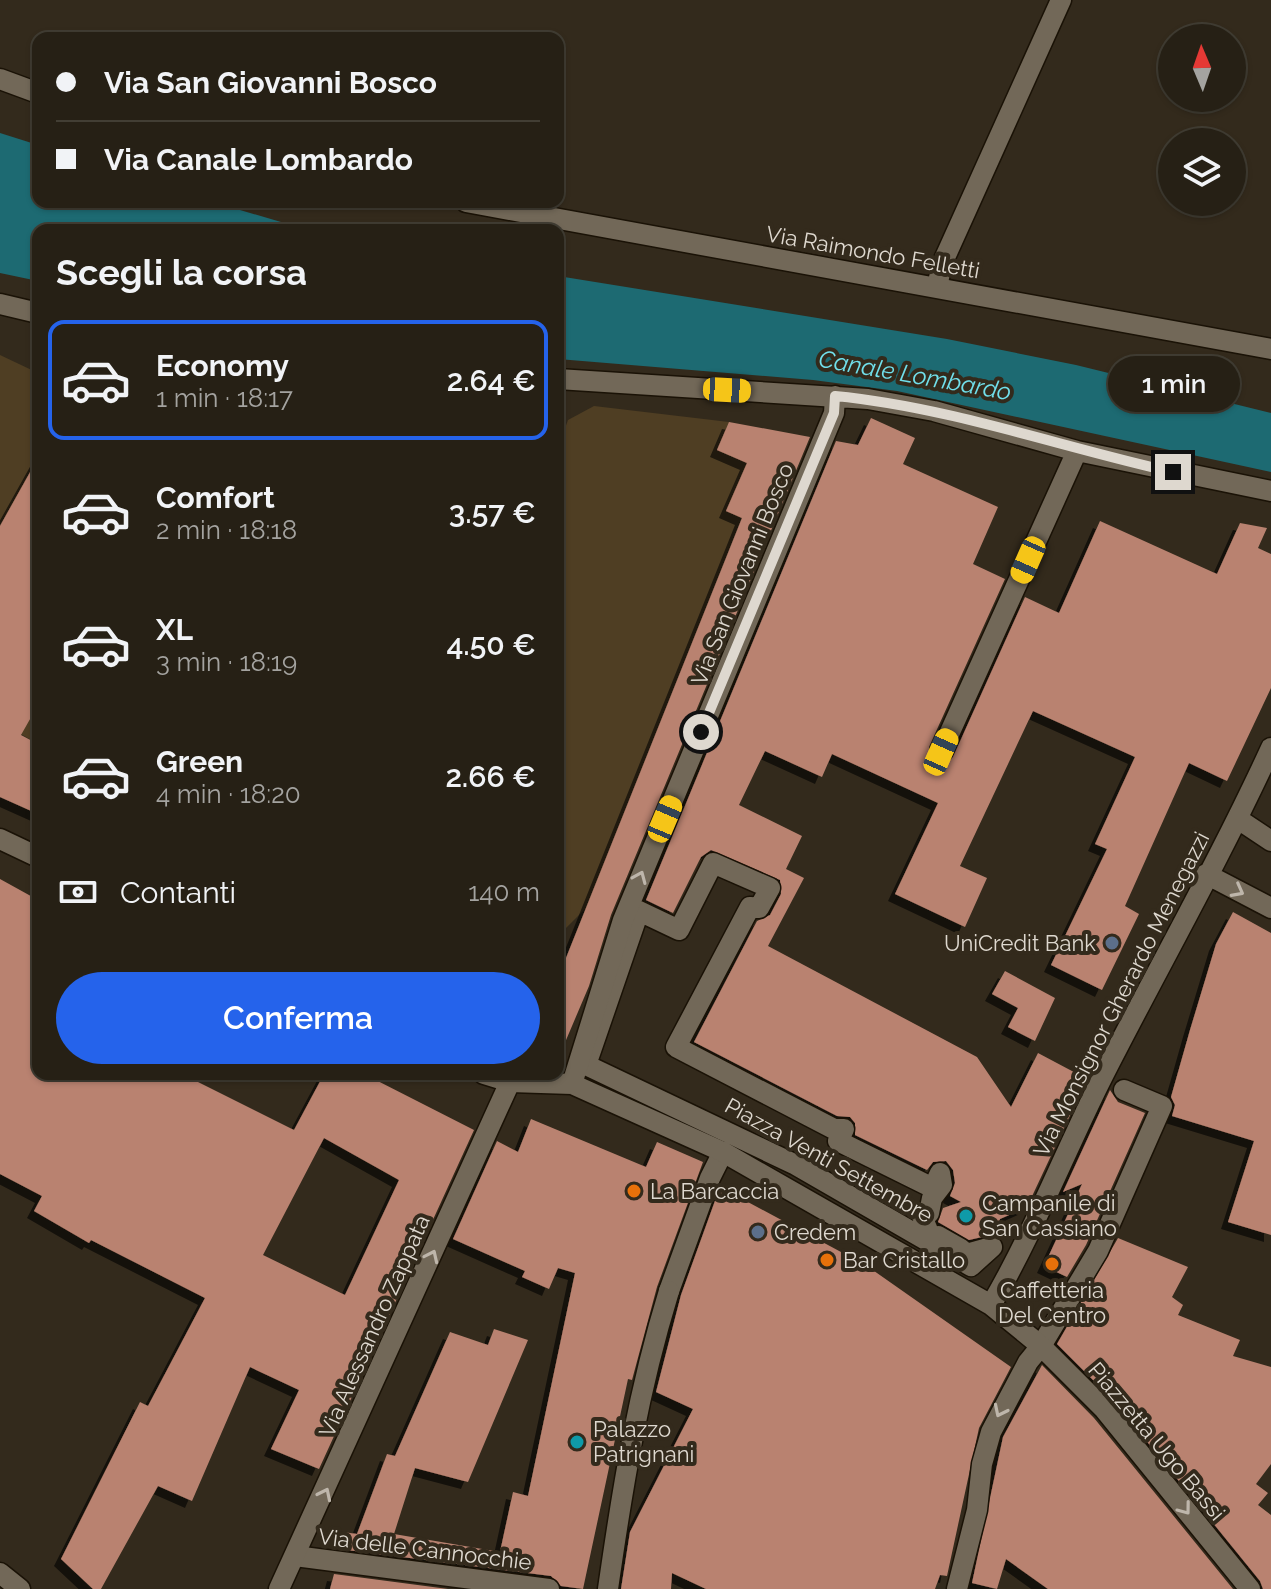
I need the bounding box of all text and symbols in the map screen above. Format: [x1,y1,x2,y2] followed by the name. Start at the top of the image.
[1158,24,1246,112] north arrow
[1158,24,1246,216] map controls
[104,65,437,100] text: Via San Giovanni Bosco
[1158,128,1246,216] button: layers
[104,142,413,177] text: Via Canale Lombardo
[764,220,982,284] street label: Via Raimondo Felletti
[56,251,307,293] text: Scegli la corsa
[60,344,132,416] icon: car
[816,344,1014,406] water label: Canale Lombardo
[156,348,289,383] text: Economy
[1107,356,1239,412] callout: 1 min
[447,363,536,398] text: 2.64 €
[1142,369,1206,399] text: 1 min
[702,377,752,403] car
[156,383,293,413] text: 1 min · 18:17
[1155,454,1191,490] route end
[686,459,798,689] street label: Via San Giovanni Bosco
[60,476,132,548] icon: car
[156,480,275,515] text: Comfort
[449,495,536,530] text: 3.57 €
[156,515,297,545] text: 2 min · 18:18
[1007,533,1049,587] car
[60,608,132,680] icon: car
[156,612,193,647] text: XL
[446,627,536,662] text: 4.50 €
[156,647,297,677] text: 3 min · 18:19
[683,714,719,750] route start
[920,725,962,779] car
[60,740,132,812] icon: car
[156,744,243,779] text: Green
[445,759,536,794] text: 2.66 €
[156,779,301,809] text: 4 min · 18:20
[645,792,685,846] car
[1028,827,1214,1161] street label: Via Monsignor Gherardo Menegazzi
[56,870,100,914] icon: cash
[631,871,647,885] one-way arrow
[120,875,236,910] text: Contanti
[468,877,540,907] text: 140 m
[1230,881,1245,896] one-way arrow
[944,930,1096,956] place label: UniCredit Bank
[1103,934,1121,952] marker: UniCredit Bank
[56,972,540,1064] button: Conferma
[721,1092,938,1228] street label: Piazza Venti Settembre
[650,1178,779,1204] place label: La Barcaccia
[625,1182,643,1200] marker: La Barcaccia
[982,1190,1117,1241] place label: Campanile di San Cassiano
[957,1207,975,1225] marker: Campanile di San Cassiano
[313,1211,435,1441] street label: Via Alessandro Zappata
[774,1219,856,1245] place label: Credem
[749,1223,767,1241] marker: Credem
[843,1247,965,1273] place label: Bar Cristallo
[422,1250,438,1265] one-way arrow
[818,1251,836,1269] marker: Bar Cristallo
[1043,1255,1061,1273] marker: Caffetteria Del Centro
[998,1277,1106,1328] place label: Caffetteria Del Centro
[1083,1357,1231,1525] street label: Piazzetta Ugo Bassi
[994,1403,1010,1418] one-way arrow
[593,1416,694,1467] place label: Palazzo Patrignani
[568,1433,586,1451] marker: Palazzo Patrignani
[315,1487,331,1502] one-way arrow
[1175,1500,1189,1515] one-way arrow
[317,1523,533,1575] street label: Via delle Cannocchie

